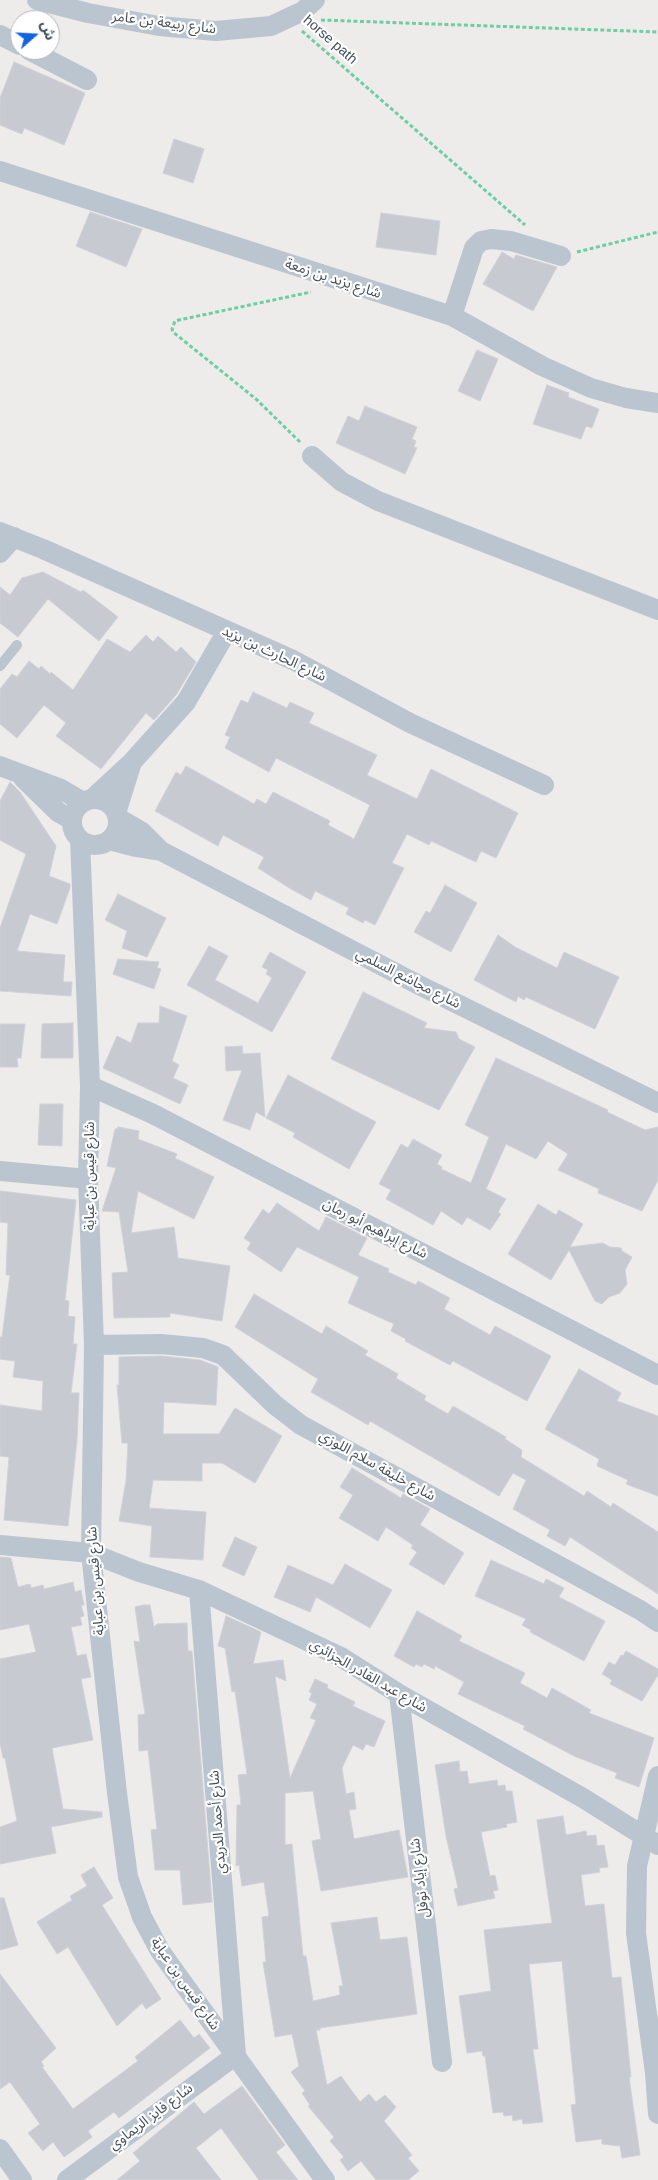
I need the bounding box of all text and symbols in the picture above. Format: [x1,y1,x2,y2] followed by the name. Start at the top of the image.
[111,8,217,38] street label: شارع ربيعة بن عامر
[10,10,60,60] north arrow
[300,12,360,68] street label: horse path
[38,19,59,42] text: ش
[283,256,383,302] street label: شارع يزيد بن زمعة
[219,623,329,685] street label: شارع الحارث بن يزيد
[353,945,463,1013] street label: شارع مجاشع السلمي
[82,1121,98,1231] street label: شارع قيس بن عباية
[320,1195,430,1263] street label: شارع إبراهيم أبو رمان
[316,1427,438,1505] street label: شارع خليفة سلام اللوزي
[84,1526,108,1636] street label: شارع قيس بن عباية
[306,1636,430,1716] street label: شارع عبد القادر الجزائري
[206,1770,230,1874] street label: شارع أحمد الدريدي
[407,1837,433,1919] street label: شارع إياد نوفل
[147,1934,223,2034] street label: شارع قيس بن عباية
[106,2080,196,2154] street label: شارع فايز الريماوي

